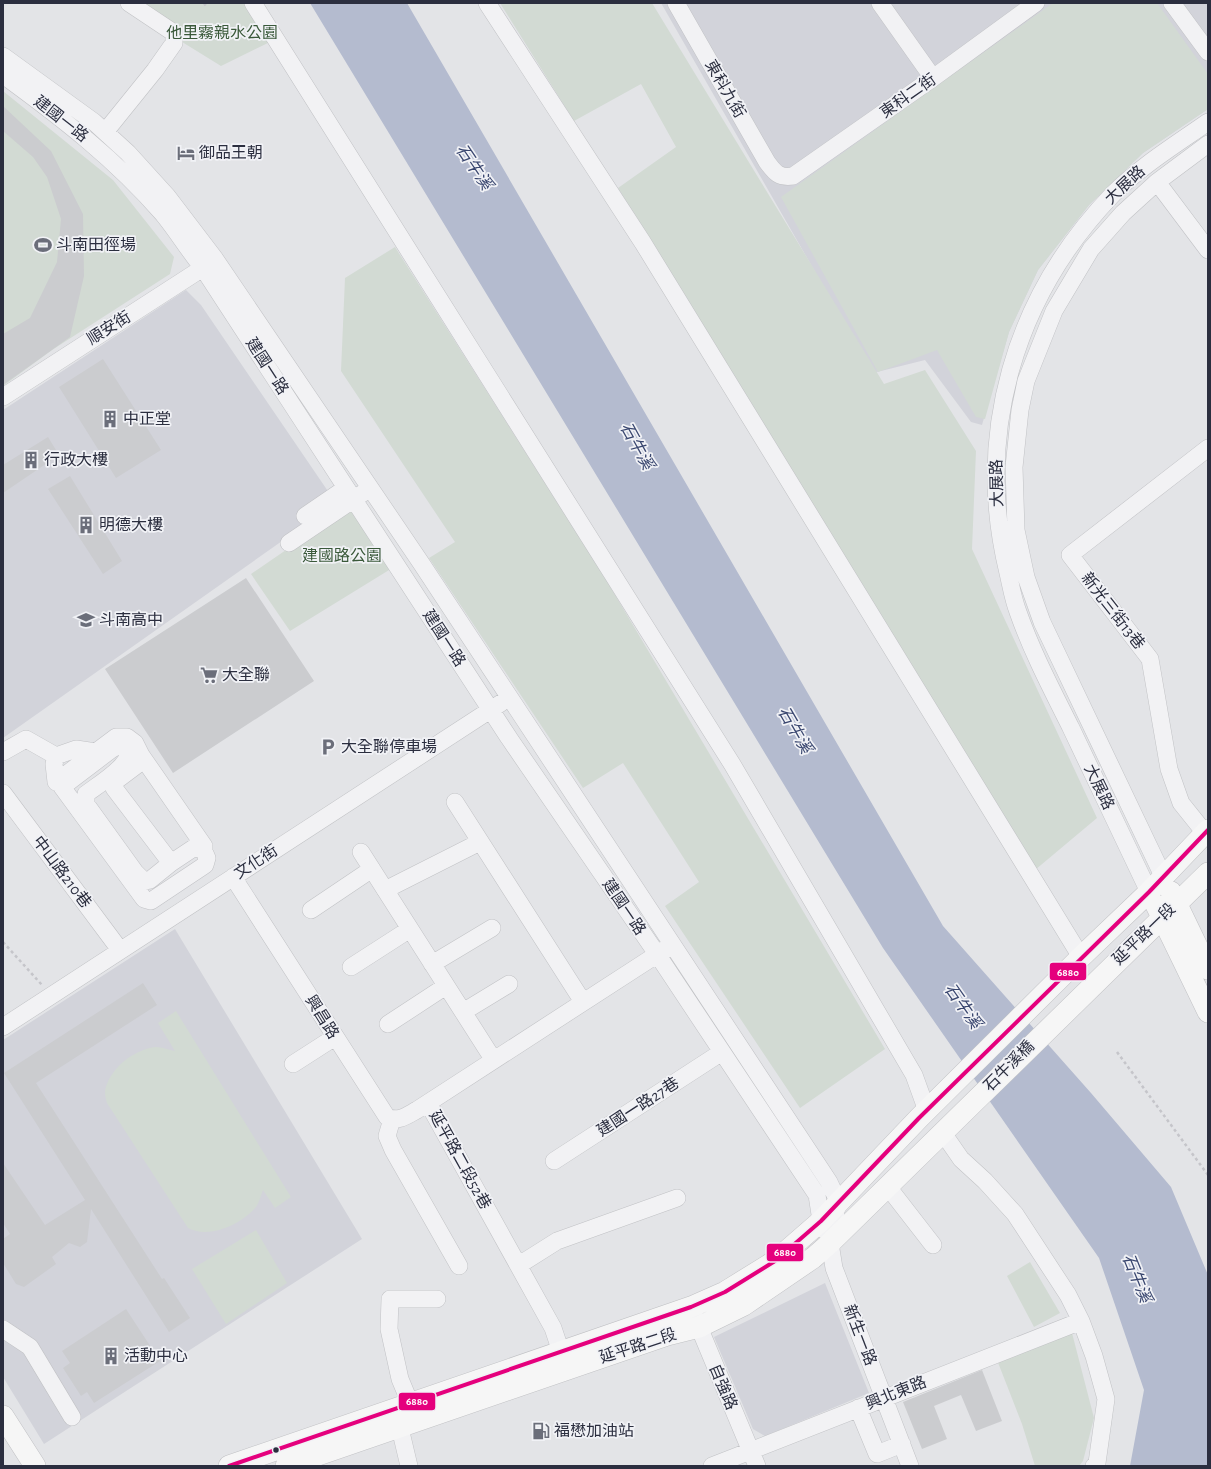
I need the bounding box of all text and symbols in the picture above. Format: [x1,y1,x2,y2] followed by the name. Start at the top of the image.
[166,24,278,41] park label: 他里霧親水公園
[702,57,749,121] street label: 東科九街
[877,70,939,121] street label: 東科二街
[31,92,92,145] street label: 建國一路
[453,141,497,195] water label: 石牛溪
[176,143,196,163] hotel icon: 御品王朝
[199,144,263,161] place label: 御品王朝
[1101,162,1148,207] street label: 大展路
[33,235,53,255] sports icon: 斗南田徑場
[56,236,136,253] place label: 斗南田徑場
[84,308,134,348] street label: 順安街
[243,334,292,397] street label: 建國一路
[100,409,120,429] building icon: 中正堂
[123,411,171,427] place label: 中正堂
[617,419,659,474] water label: 石牛溪
[21,450,41,470] building icon: 行政大樓
[44,451,108,468] place label: 行政大樓
[988,459,1005,507] street label: 大展路
[76,515,96,535] building icon: 明德大樓
[99,516,163,533] place label: 明德大樓
[302,547,382,564] park label: 建國路公園
[1078,569,1148,652] street label: 新光三街13巷
[420,606,469,669] street label: 建國一路
[76,610,96,630] school or university icon: 斗南高中
[99,611,163,628] place label: 斗南高中
[199,665,219,685] supermarket icon: 大全聯
[222,666,270,683] place label: 大全聯
[775,703,817,758] water label: 石牛溪
[318,737,338,757] parking icon: 大全聯停車場
[341,738,437,755] place label: 大全聯停車場
[1081,761,1118,812] street label: 大展路
[30,833,95,911] street label: 中山路210巷
[231,841,280,882] street label: 文化街
[599,875,649,938] street label: 建國一路
[1109,900,1178,968] street label: 延平路一段
[1049,962,1087,981] line badge: 6880
[1057,967,1079,978] text: 6880
[941,980,987,1033] water label: 石牛溪
[302,992,342,1042] street label: 興昌路
[980,1037,1037,1094] street label: 石牛溪橋
[594,1074,682,1139] street label: 建國一路27巷
[426,1108,495,1212] street label: 延平路二段52巷
[766,1243,804,1262] line badge: 6880
[774,1247,796,1258] text: 6880
[1120,1251,1156,1307] water label: 石牛溪
[841,1302,880,1368] street label: 新生一路
[597,1325,679,1366] street label: 延平路二段
[101,1346,121,1366] building icon: 活動中心
[124,1347,188,1364] place label: 活動中心
[706,1361,741,1412] street label: 自強路
[863,1373,929,1412] street label: 興北東路
[398,1392,436,1411] line badge: 6880
[406,1396,428,1407] text: 6880
[531,1421,551,1441] fuel station icon: 福懋加油站
[554,1422,634,1439] place label: 福懋加油站
[271,1445,281,1455] unlabelled marker

